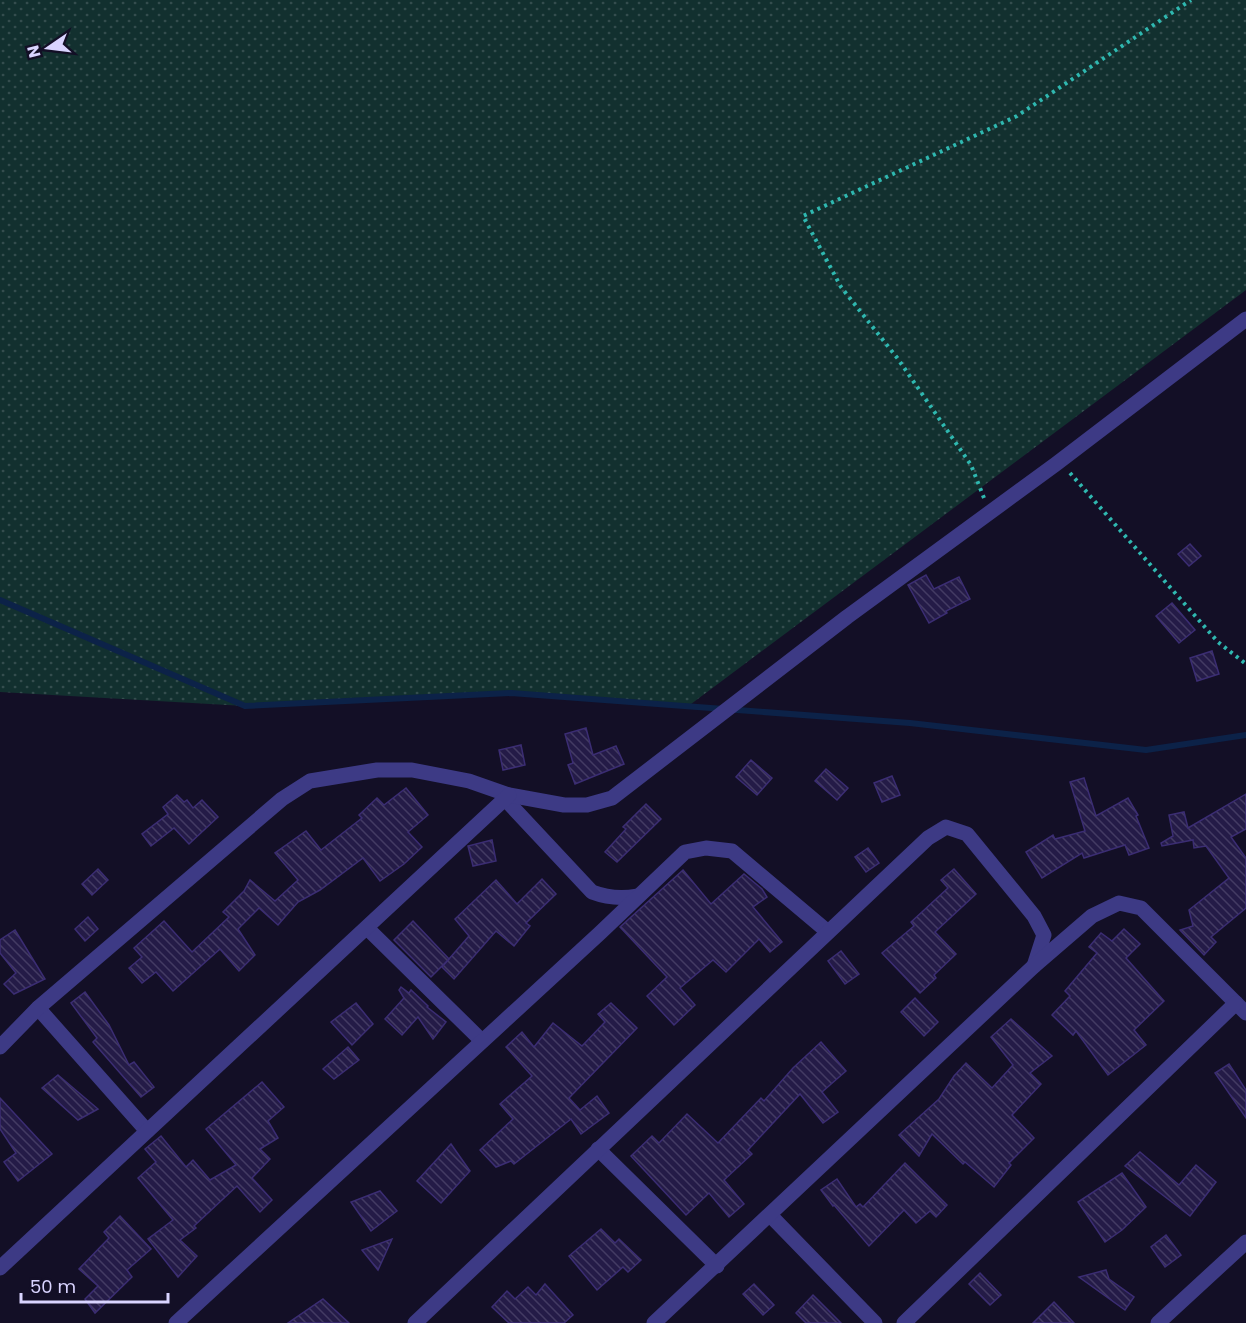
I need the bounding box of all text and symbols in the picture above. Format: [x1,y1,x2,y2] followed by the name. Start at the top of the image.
[18,18,78,78] north arrow
[21,43,47,60] text: N
[21,1266,168,1304] scale bar
[30,1274,76,1299] text: 50 m

